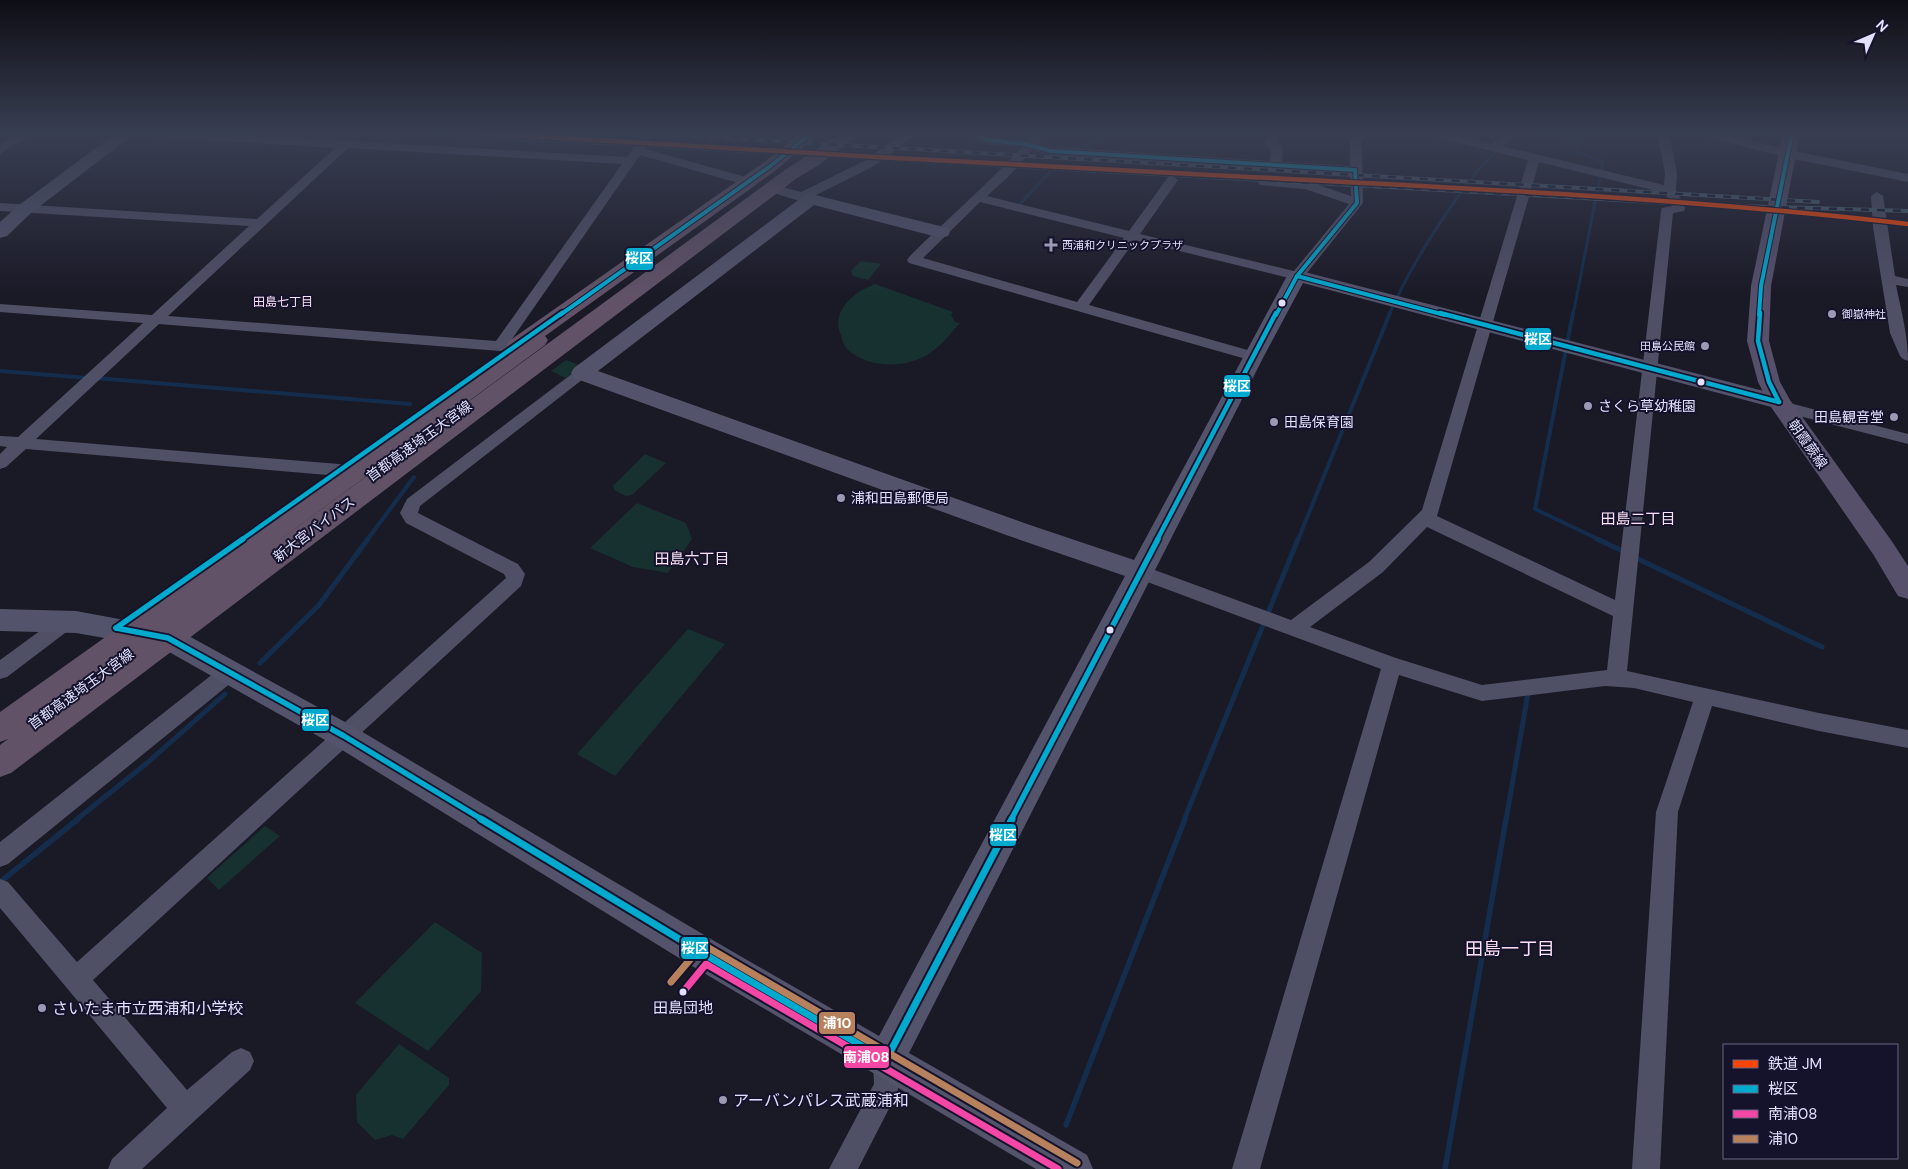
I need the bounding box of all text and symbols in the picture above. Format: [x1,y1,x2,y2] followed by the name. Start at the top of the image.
[1848,10,1898,60] north arrow
[1872,16,1892,36] text: N
[1044,238,1058,252] marker: 西浦和クリニックプラザ
[1062,238,1183,252] place label: 西浦和クリニックプラザ
[625,247,654,271] line badge: 桜区
[625,249,653,267] text: 桜区
[253,294,313,310] district label: 田島七丁目
[1277,298,1287,308] unlabelled marker
[1841,307,1886,321] place label: 御嶽神社
[1826,308,1838,320] marker: 御嶽神社
[1524,327,1552,351] line badge: 桜区
[1524,330,1552,348] text: 桜区
[1640,339,1695,353] place label: 田島公民館
[1699,340,1711,352] marker: 田島公民館
[1223,374,1251,398] line badge: 桜区
[1223,377,1251,395] text: 桜区
[1696,377,1706,387] unlabelled marker
[363,397,475,485] street label: 首都高速埼玉大宮線
[1598,397,1696,415] place label: さくら草幼稚園
[1582,400,1594,412] marker: さくら草幼稚園
[1814,408,1884,426] place label: 田島観音堂
[1888,411,1900,423] marker: 田島観音堂
[1284,413,1354,431] place label: 田島保育園
[1268,416,1280,428] marker: 田島保育園
[1785,416,1831,472] street label: 朝霞蕨線
[851,489,949,507] place label: 浦和田島郵便局
[270,492,358,566] street label: 新大宮バイパス
[835,492,847,504] marker: 浦和田島郵便局
[1600,509,1676,529] district label: 田島二丁目
[654,549,730,569] district label: 田島六丁目
[1105,625,1115,635] unlabelled marker
[25,645,137,733] street label: 首都高速埼玉大宮線
[301,708,330,732] line badge: 桜区
[301,711,329,729] text: 桜区
[989,823,1017,847] line badge: 桜区
[989,826,1017,844] text: 桜区
[680,936,709,960] line badge: 桜区
[1465,937,1555,961] district label: 田島一丁目
[681,939,709,957] text: 桜区
[678,987,688,997] marker: 田島団地
[52,998,244,1019] place label: さいたま市立西浦和小学校
[653,998,713,1018] place label: 田島団地
[36,1002,48,1014] marker: さいたま市立西浦和小学校
[818,1011,856,1035] line badge: 浦10
[823,1014,852,1032] text: 浦10
[1723,1044,1898,1159] legend
[843,1045,890,1069] line badge: 南浦08
[843,1048,889,1066] text: 南浦08
[1768,1054,1822,1074] text: 鉄道 JM
[1768,1079,1798,1099] text: 桜区
[733,1090,909,1111] place label: アーバンパレス武蔵浦和
[717,1094,729,1106] marker: アーバンパレス武蔵浦和
[1768,1104,1817,1124] text: 南浦08
[1768,1129,1798,1149] text: 浦10

